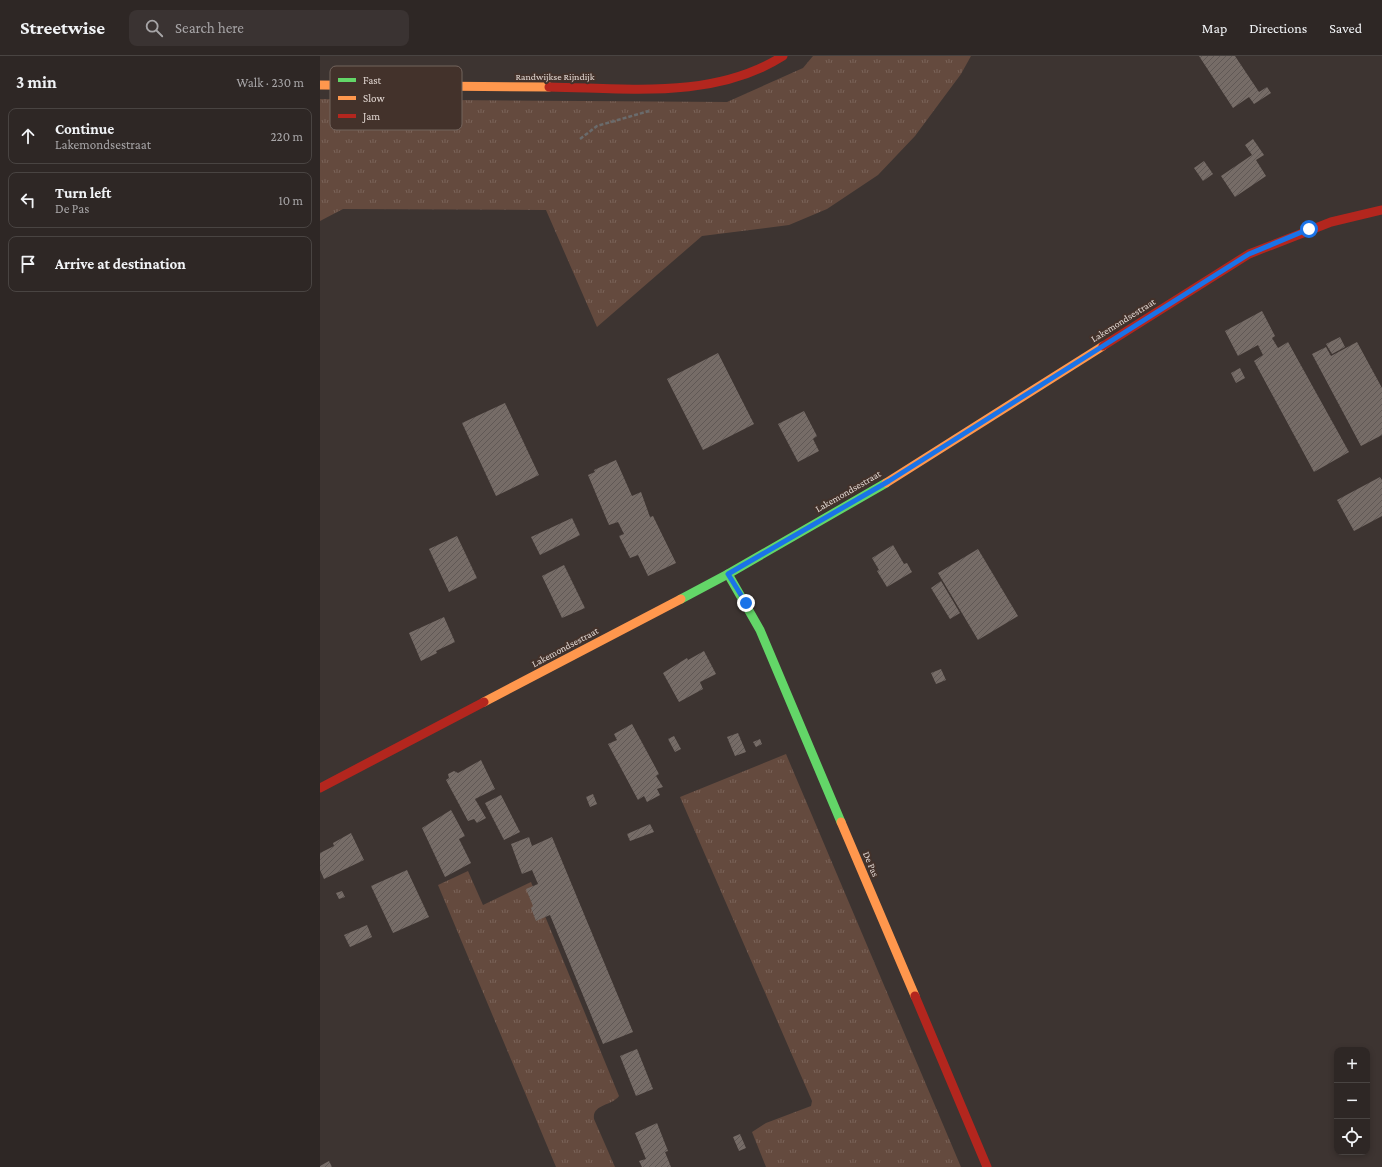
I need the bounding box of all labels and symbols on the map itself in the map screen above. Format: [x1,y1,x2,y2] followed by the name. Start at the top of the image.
[330,66,462,130] legend
[515,71,595,83] street label: Randwijkse Rijndijk
[363,74,382,86] text: Fast
[363,92,385,104] text: Slow
[362,110,380,123] text: Jam
[1300,220,1318,238] route start
[1089,295,1158,344] street label: Lakemondsestraat
[813,467,883,514] street label: Lakemondsestraat
[737,594,755,612] route end
[530,624,601,669] street label: Lakemondsestraat
[861,850,881,878] street label: De Pas

